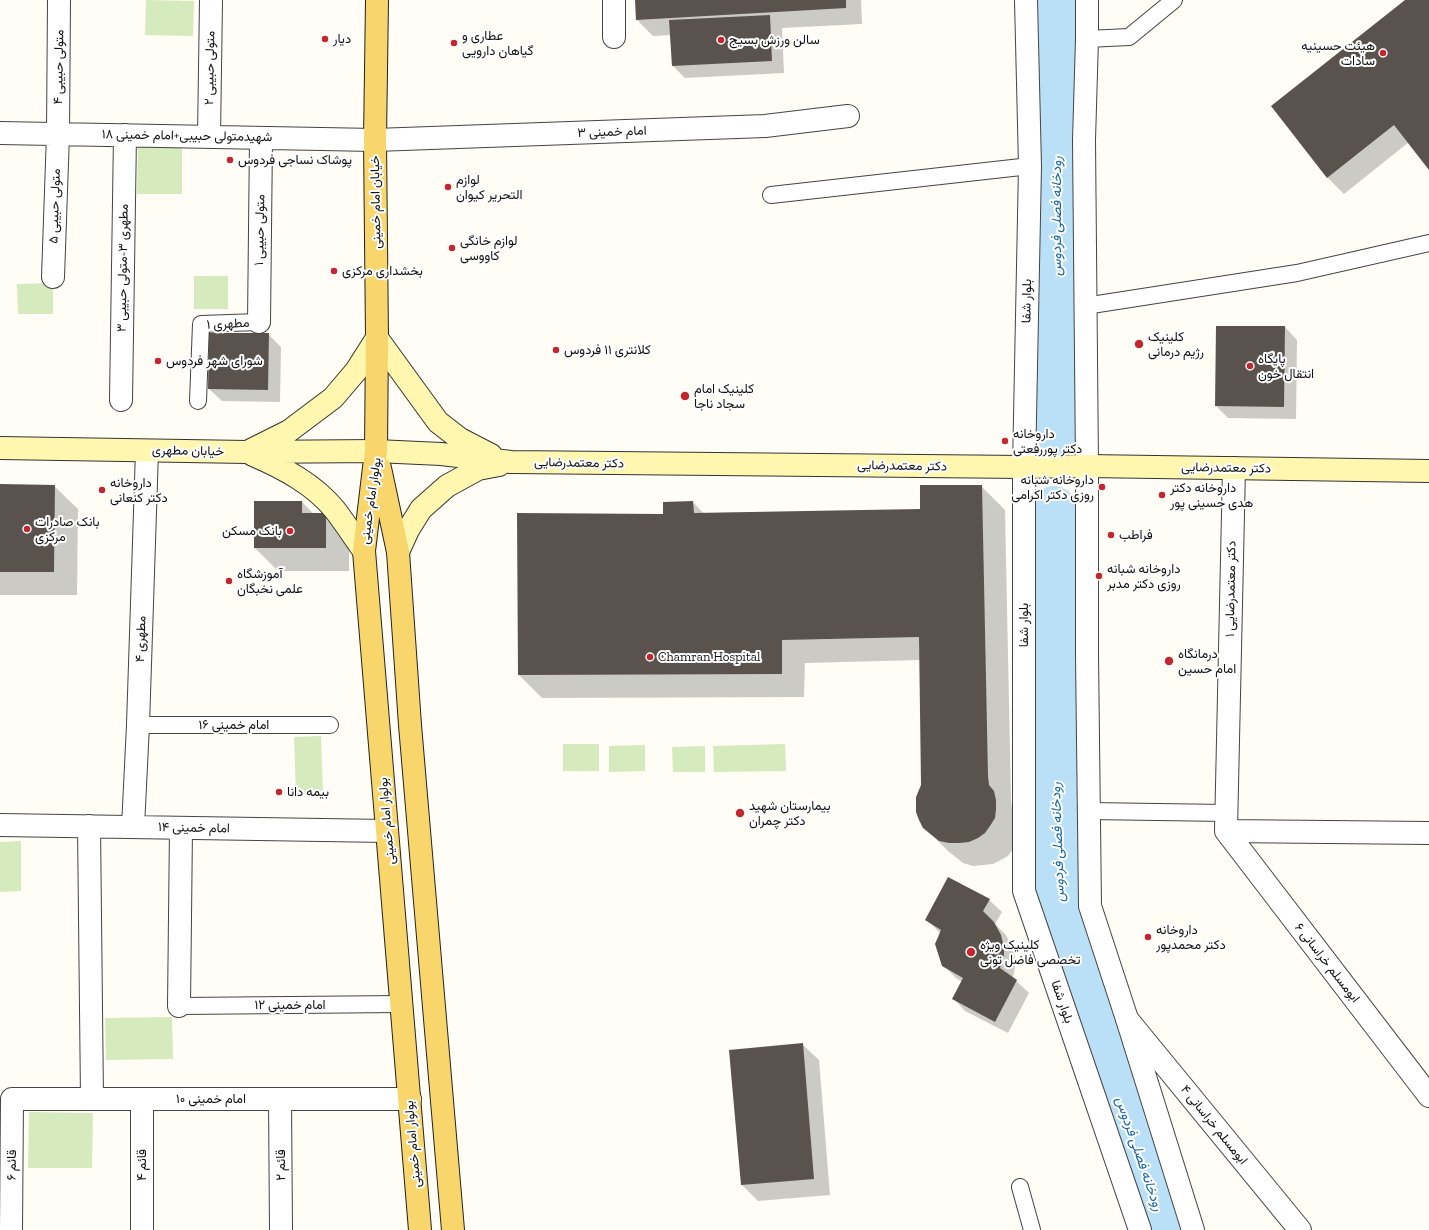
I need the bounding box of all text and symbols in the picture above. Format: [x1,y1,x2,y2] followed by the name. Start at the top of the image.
[462,28,534,59] place label: عطاری و گیاهان دارویی
[51,29,67,105] street label: متولی حبیبی ۴
[202,31,218,105] street label: متولی حبیبی ۲
[333,31,351,47] place label: دیار
[729,32,820,48] place label: سالن ورزش بسیج
[320,34,330,44] marker: دیار
[716,35,726,45] marker: سالن ورزش بسیج
[449,38,459,48] marker: عطاری و گیاهان دارویی
[1301,38,1375,69] place label: هيئت حسینیه سادات
[1378,48,1388,58] marker: هيئت حسینیه سادات
[577,123,647,141] street label: امام خمینی ۳
[102,127,272,145] street label: شهیدمتولی حبیبی+امام خمینی ۱۸
[238,152,352,168] place label: پوشاک نساجی فردوس
[225,155,235,165] marker: پوشاک نساجی فردوس
[367,155,385,249] street label: خیابان امام خمینی
[1049,156,1065,276] water label: رودخانه فصلی فردوس
[46,168,64,244] street label: متولی حبیبی ۵
[456,172,523,203] place label: لوازم التحریر کیوان
[443,182,453,192] marker: لوازم التحریر کیوان
[252,194,268,266] street label: متولی حبیبی ۱
[114,204,132,332] street label: مطهری ۳-متولی حبیبی ۳
[460,233,518,264] place label: لوازم خانگی کاووسی
[447,243,457,253] marker: لوازم خانگی کاووسی
[342,263,423,279] place label: بخشداری مرکزی
[329,266,339,276] marker: بخشداری مرکزی
[1019,279,1035,323] street label: بلوار شفا
[206,315,250,333] street label: مطهری ۱
[1148,329,1204,360] place label: کلینیک رژیم درمانی
[1133,338,1145,350] marker: کلینیک رژیم درمانی
[564,342,651,358] place label: کلانتری ۱۱ فردوس
[551,345,561,355] marker: کلانتری ۱۱ فردوس
[1258,351,1314,382] place label: پایگاه انتقال خون
[166,353,263,369] place label: شورای شهر فردوس
[153,356,163,366] marker: شورای شهر فردوس
[1245,361,1255,371] marker: پایگاه انتقال خون
[694,381,754,412] place label: کلینیک امام سجاد ناجا
[679,390,691,402] marker: کلینیک امام سجاد ناجا
[1013,426,1082,457] place label: داروخانه دکتر پوررفعتی
[1000,436,1010,446] marker: داروخانه دکتر پوررفعتی
[152,443,224,459] street label: خیابان مطهری
[534,454,624,472] street label: دکتر معتمد‌رضایی
[357,457,385,545] street label: بولوار امام خمینی
[857,457,947,475] street label: دکتر معتمد‌رضایی
[1181,459,1271,477] street label: دکتر معتمد‌رضایی
[1011,472,1094,503] place label: داروخانه شبانه روزی دکتر اکرامی
[110,475,168,506] place label: داروخانه دکتر کنعانی
[1170,480,1253,511] place label: داروخانه دکتر هدی حسینی پور
[1097,482,1107,492] marker: داروخانه شبانه روزی دکتر اکرامی
[97,485,107,495] marker: داروخانه دکتر کنعانی
[1157,490,1167,500] marker: داروخانه دکتر هدی حسینی پور
[35,514,100,545] place label: بانک صادرات مرکزی
[222,523,282,539] place label: بانک مسکن
[22,524,32,534] marker: بانک صادرات مرکزی
[285,526,295,536] marker: بانک مسکن
[1119,527,1153,543] place label: فراطب
[1106,530,1116,540] marker: فراطب
[1222,541,1240,637] street label: دکتر معتمدرضایی ۱
[1107,561,1181,592] place label: داروخانه شبانه روزی دکتر مدبر
[237,566,303,597] place label: آموزشگاه علمی نخبگان
[1094,571,1104,581] marker: داروخانه شبانه روزی دکتر مدبر
[224,576,234,586] marker: آموزشگاه علمی نخبگان
[1016,603,1032,647] street label: بلوار شفا
[132,615,150,663] street label: مطهری ۴
[1178,646,1236,677] place label: درمانگاه امام حسین
[658,649,761,665] place label: Chamran Hospital
[645,652,655,662] marker: Chamran Hospital
[1163,655,1175,667] marker: درمانگاه امام حسین
[199,717,269,733] street label: امام خمینی ۱۶
[375,777,399,865] street label: بولوار امام خمینی
[1048,782,1068,902] water label: رودخانه فصلی فردوس
[287,784,329,800] place label: بیمه دانا
[274,787,284,797] marker: بیمه دانا
[749,798,831,829] place label: بیمارستان شهید دکتر چمران
[734,807,746,819] marker: بیمارستان شهید دکتر چمران
[158,820,230,836] street label: امام خمینی ۱۴
[1291,920,1363,1006] street label: ابومسلم خراسانی ۶
[1156,922,1226,953] place label: داروخانه دکتر محمدپور
[1143,932,1153,942] marker: داروخانه دکتر محمدپور
[980,937,1080,968] place label: کلینیک ویژه تخصصی فاضل تونی
[965,946,977,958] marker: کلینیک ویژه تخصصی فاضل تونی
[1047,979,1077,1025] street label: بلوار شفا
[254,997,326,1013] street label: امام خمینی ۱۲
[1177,1082,1251,1168] street label: ابومسلم خراسانی ۴
[176,1091,246,1107] street label: امام خمینی ۱۰
[1112,1094,1166,1214] water label: رودخانه فصلی فردوس
[401,1100,425,1188] street label: بولوار امام خمینی
[4,1149,20,1181] street label: قائم ۶
[134,1149,150,1181] street label: قائم ۴
[273,1149,289,1181] street label: قائم ۲

